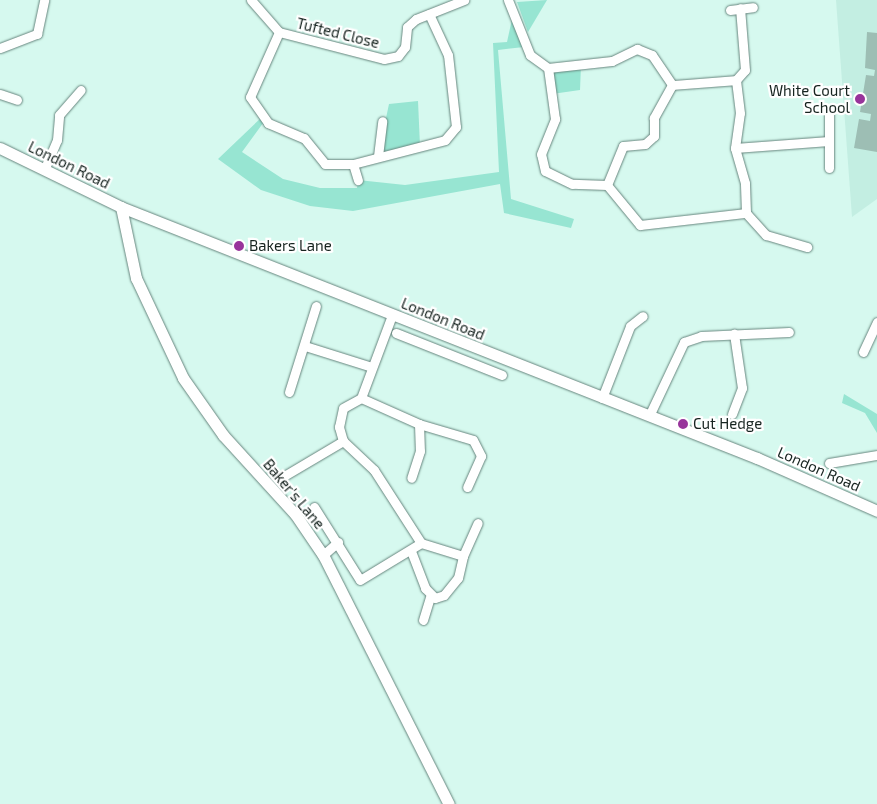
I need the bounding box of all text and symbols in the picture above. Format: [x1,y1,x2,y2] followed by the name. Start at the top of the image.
[295,14,381,52] street label: Tufted Close
[769,81,850,116] place label: White Court School
[854,93,866,105] marker: White Court School
[25,137,113,193] street label: London Road
[249,237,332,255] place label: Bakers Lane
[233,240,245,252] marker: Bakers Lane
[399,294,487,344] street label: London Road
[693,415,762,433] place label: Cut Hedge
[677,418,689,430] marker: Cut Hedge
[775,443,863,495] street label: London Road
[260,455,328,533] street label: Baker's Lane

